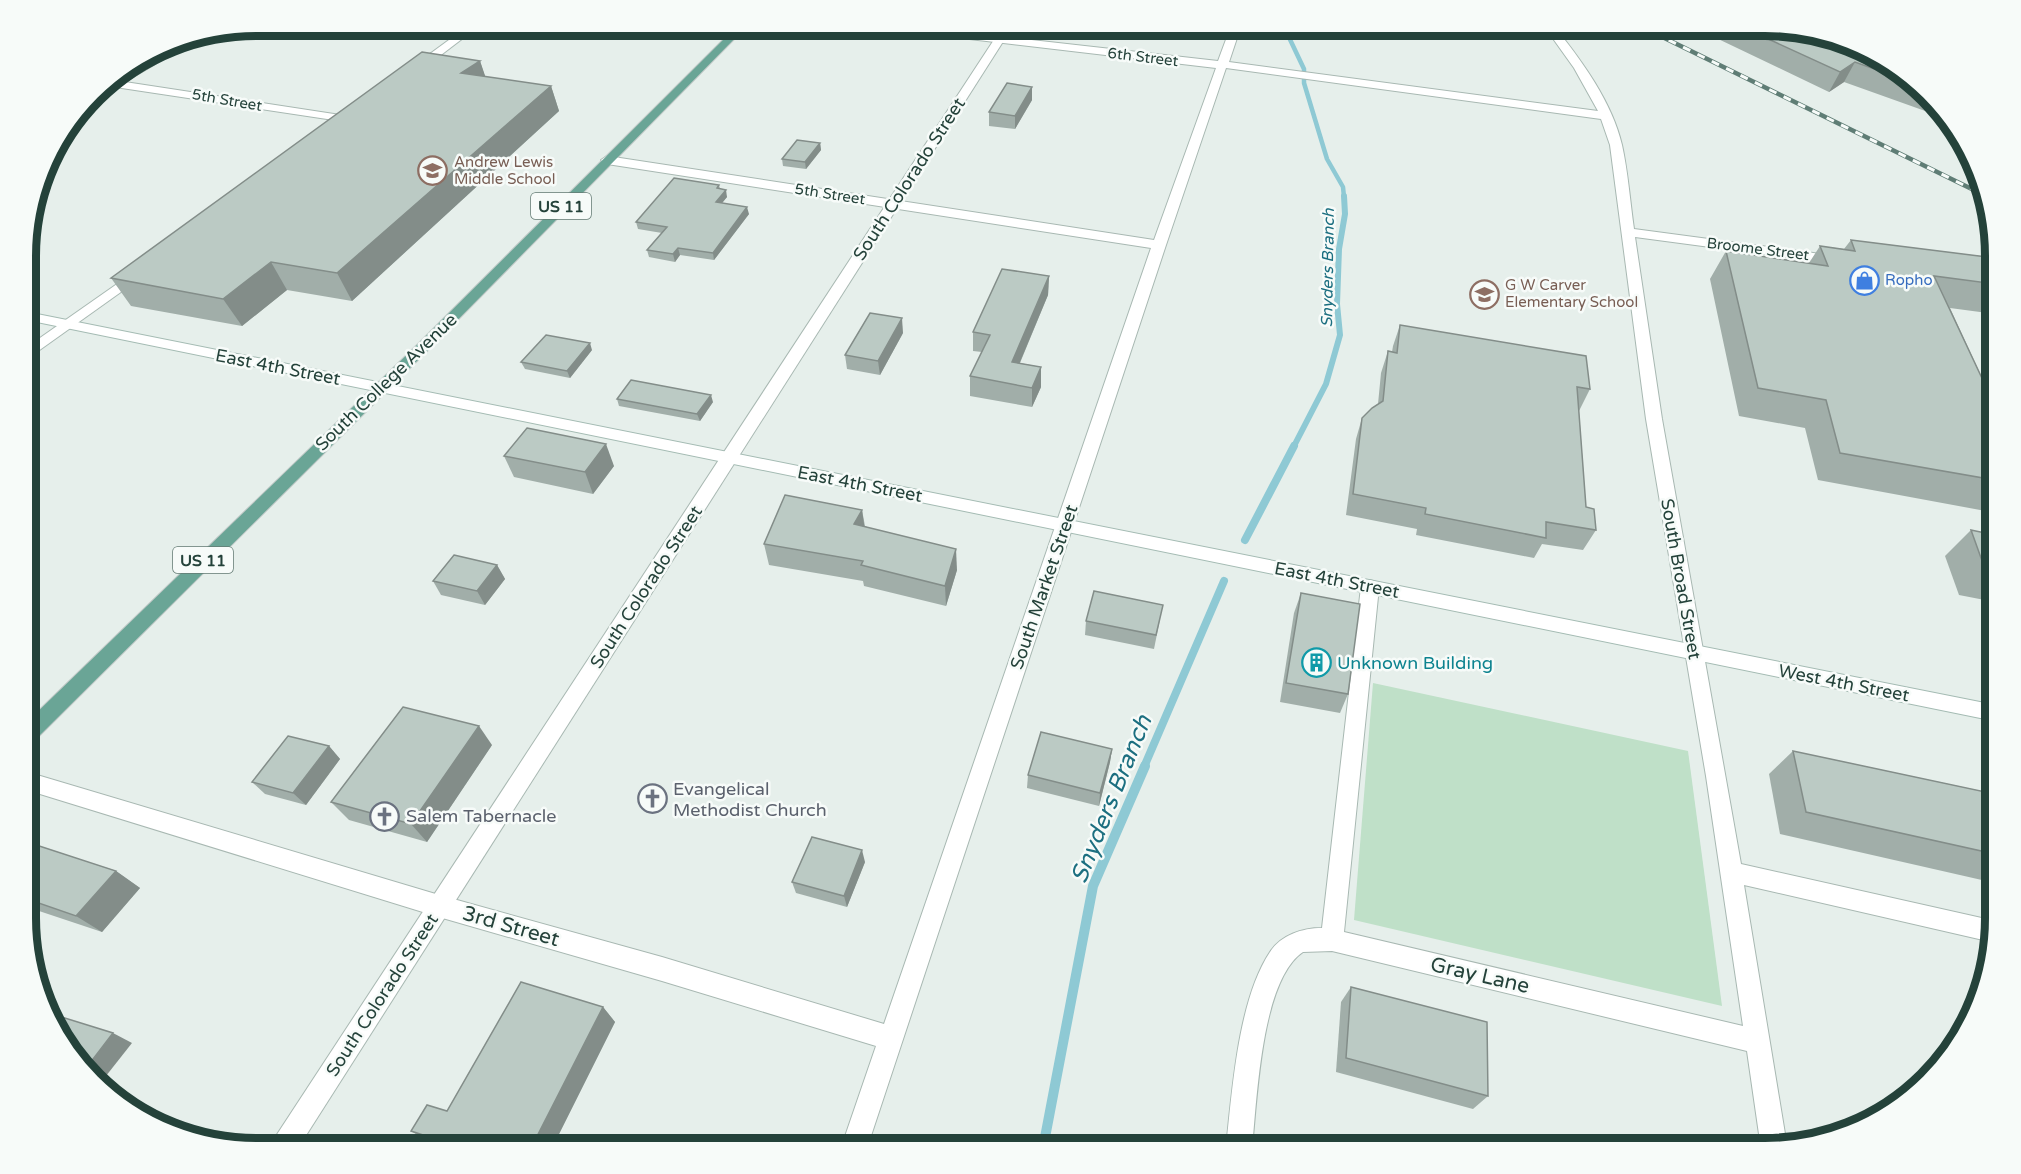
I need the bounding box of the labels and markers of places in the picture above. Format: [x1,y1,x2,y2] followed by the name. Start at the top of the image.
[454,153,555,188] place label: Andrew Lewis Middle School
[417,155,449,187] school or university icon: Andrew Lewis Middle School
[1848,264,1880,296] shop icon: Ropho
[1885,271,1933,289] place label: Ropho
[1505,276,1638,311] place label: G W Carver Elementary School
[1468,278,1500,310] school or university icon: G W Carver Elementary School
[1300,647,1332,679] building icon: Unknown Building
[1337,652,1493,674] place label: Unknown Building
[673,778,827,821] place label: Evangelical Methodist Church
[636,783,668,815] church icon: Evangelical Methodist Church
[369,800,401,832] church icon: Salem Tabernacle
[406,805,557,827] place label: Salem Tabernacle

